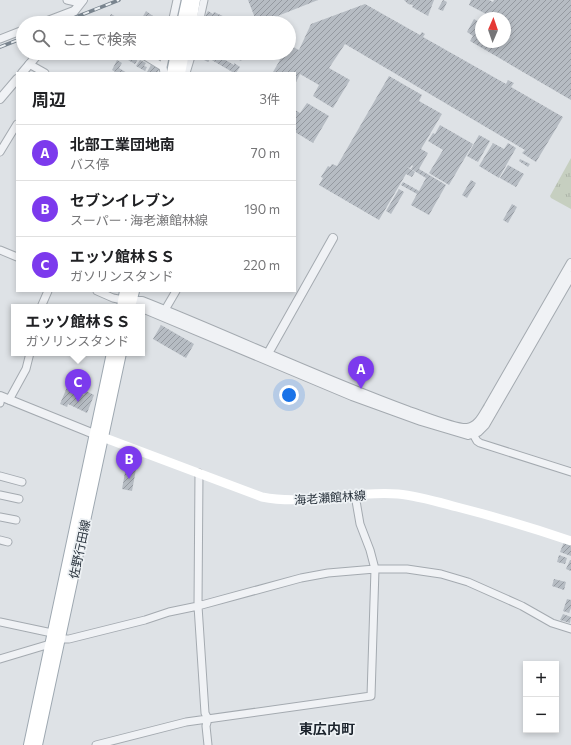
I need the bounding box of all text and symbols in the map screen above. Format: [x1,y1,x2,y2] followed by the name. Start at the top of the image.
[475,12,511,48] north arrow
[16,16,296,60] search box
[30,27,52,49] icon: search
[62,30,137,48] text: ここで検索
[32,89,66,110] text: 周辺
[260,91,280,107] text: 3件
[70,135,175,153] text: 北部工業団地南
[40,145,50,161] text: A
[251,145,280,161] text: 70 m
[70,156,109,172] text: バス停
[70,191,175,209] text: セブンイレブン
[41,201,49,217] text: B
[244,201,280,217] text: 190 m
[70,212,208,228] text: スーパー · 海老瀬館林線
[70,247,175,265] text: エッソ館林ＳＳ
[41,257,49,273] text: C
[243,257,280,273] text: 220 m
[70,268,174,284] text: ガソリンスタンド
[11,304,145,356] popup
[25,312,131,330] text: エッソ館林ＳＳ
[25,333,129,349] text: ガソリンスタンド
[348,356,374,389] pin: A
[65,369,91,402] pin: C
[279,385,299,405] your location
[116,446,142,479] pin: B
[294,488,366,506] street label: 海老瀬館林線
[66,518,92,580] street label: 佐野行田線
[523,661,559,733] map controls
[523,661,559,697] button: +
[523,697,559,733] button: −
[299,720,355,737] district label: 東広内町

